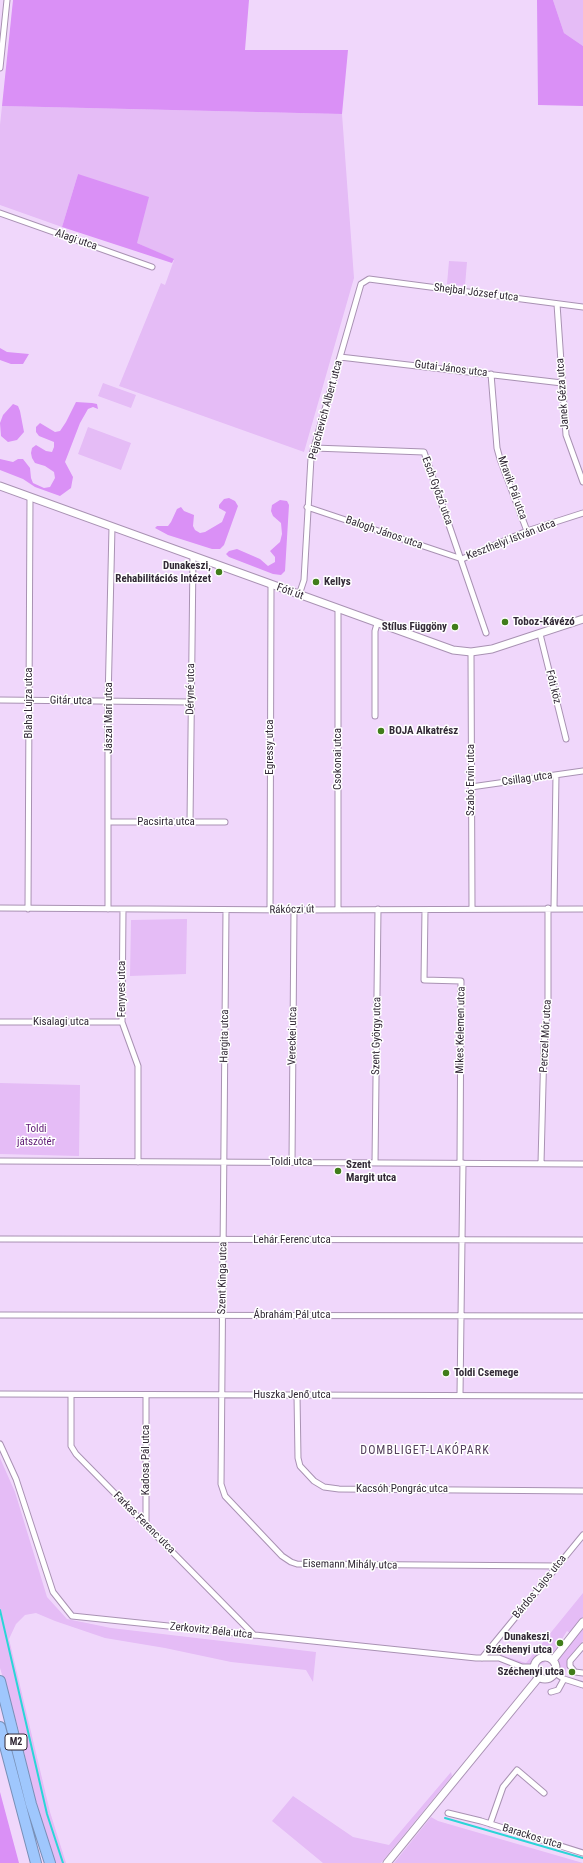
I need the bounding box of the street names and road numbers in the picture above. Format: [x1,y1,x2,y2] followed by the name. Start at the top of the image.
[53,227,99,253] street label: Alagi utca
[433,281,519,305] street label: Shejbal József utca
[414,358,488,380] street label: Gutai János utca
[554,358,572,430] street label: Janek Géza utca
[306,359,346,461] street label: Pejachevich Albert utca
[494,454,530,522] street label: Mravik Pál utca
[419,455,455,527] street label: Esch Győző utca
[344,514,424,552] street label: Balogh János utca
[465,517,557,563] street label: Keszthelyi István utca
[275,581,305,603] street label: Fóti út
[184,663,198,715] street label: Déryné utca
[22,667,36,739] street label: Blaha Lujza utca
[542,669,564,705] street label: Fóti köz
[102,682,116,754] street label: Jászai Mari utca
[50,694,92,708] street label: Gitár utca
[263,719,277,775] street label: Egressy utca
[331,728,345,790] street label: Csokonai utca
[464,744,478,816] street label: Szabó Ervin utca
[501,769,553,789] street label: Csillag utca
[137,815,195,829] street label: Pacsirta utca
[269,903,315,917] street label: Rákóczi út
[115,961,129,1017] street label: Fenyves utca
[454,986,468,1074] street label: Mikes Kelemen utca
[370,997,384,1075] street label: Szent György utca
[537,999,555,1073] street label: Perczel Mór utca
[286,1007,300,1065] street label: Vereckei utca
[218,1009,232,1063] street label: Hargita utca
[33,1015,89,1029] street label: Kisalagi utca
[270,1155,312,1169] street label: Toldi utca
[253,1233,331,1247] street label: Lehár Ferenc utca
[216,1242,230,1314] street label: Szent Kinga utca
[254,1308,330,1322] street label: Ábrahám Pál utca
[253,1388,331,1402] street label: Huszka Jenő utca
[139,1425,153,1495] street label: Kadosa Pál utca
[356,1482,448,1496] street label: Kacsóh Pongrác utca
[110,1489,178,1557] street label: Farkas Ferenc utca
[510,1553,570,1621] street label: Bárdos Lajos utca
[302,1558,398,1572] street label: Eisemann Mihály utca
[169,1620,253,1642] street label: Zerkovitz Béla utca
[5,1734,27,1750] road number: M2
[501,1822,563,1852] street label: Barackos utca

